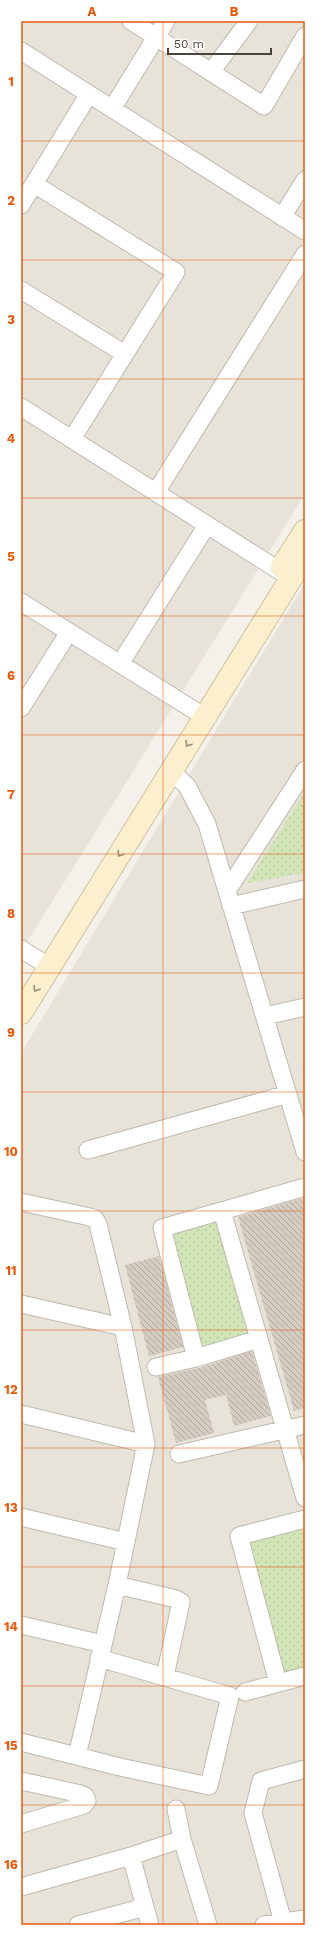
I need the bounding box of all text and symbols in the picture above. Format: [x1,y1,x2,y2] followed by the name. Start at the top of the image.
[88,4,97,19] text: A
[230,4,239,19] text: B
[168,30,271,56] scale bar
[174,37,204,51] text: 50 m
[8,74,14,89] text: 1
[7,193,15,208] text: 2
[7,312,15,327] text: 3
[7,431,16,446] text: 4
[7,549,15,564] text: 5
[7,668,15,683] text: 6
[185,740,193,747] one-way arrow
[7,787,15,802] text: 7
[117,850,124,857] one-way arrow
[7,906,15,921] text: 8
[34,985,41,992] one-way arrow
[7,1025,15,1040] text: 9
[4,1144,18,1159] text: 10
[5,1263,17,1278] text: 11
[4,1382,18,1397] text: 12
[4,1500,18,1515] text: 13
[4,1619,19,1634] text: 14
[4,1738,18,1753] text: 15
[4,1857,18,1872] text: 16

